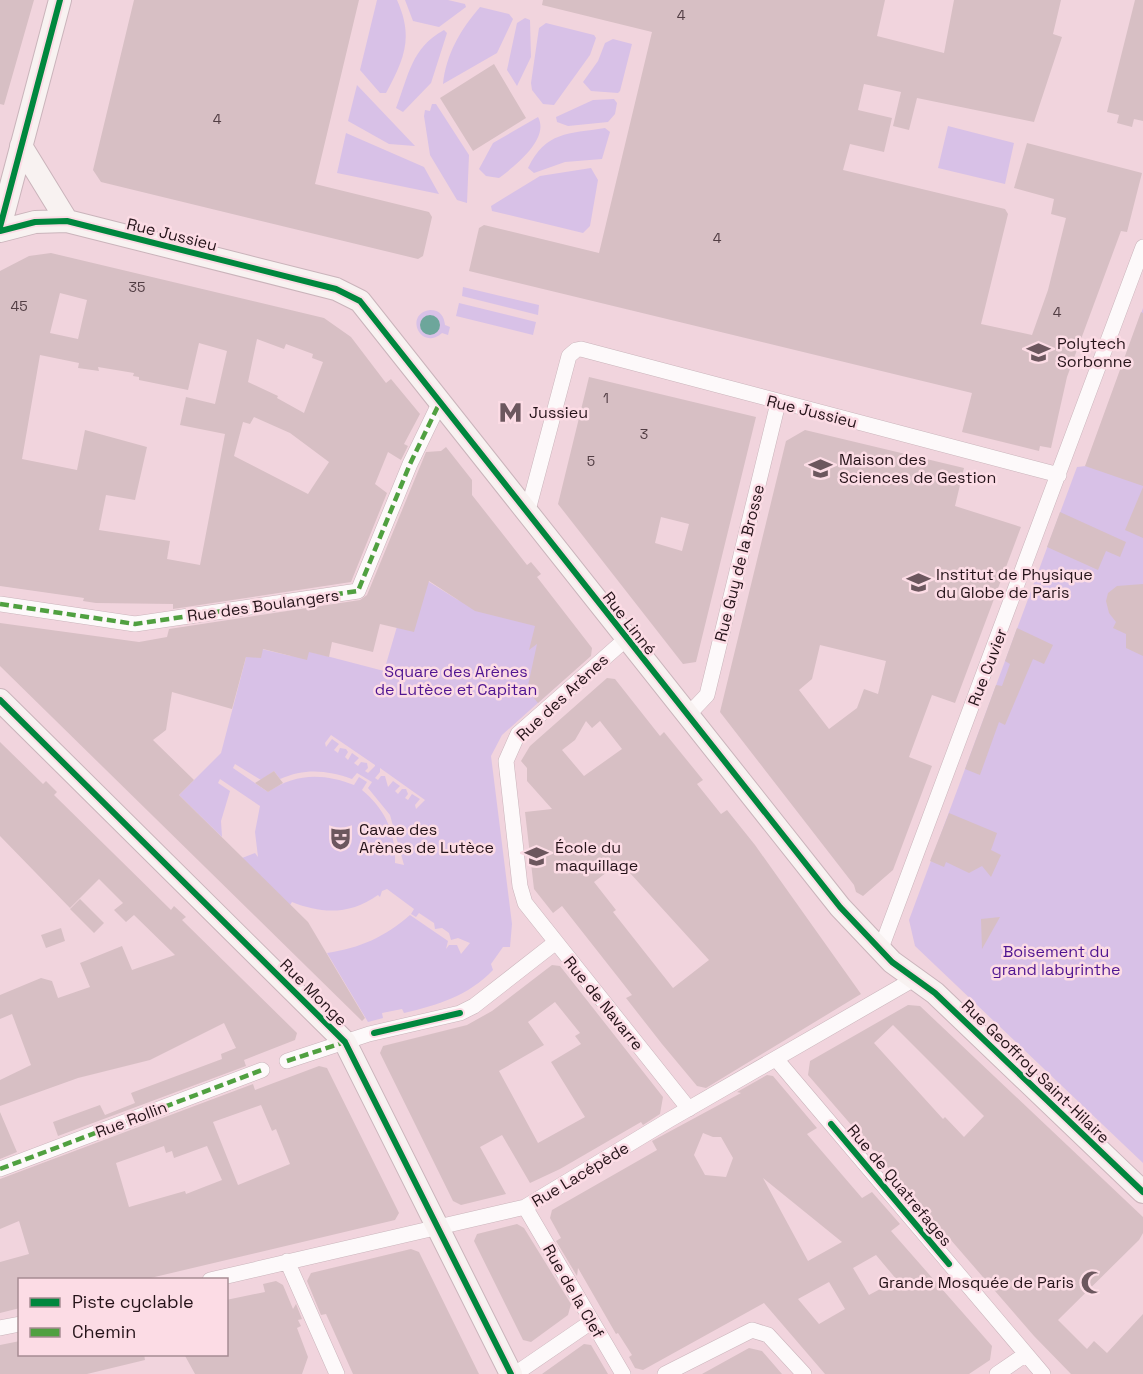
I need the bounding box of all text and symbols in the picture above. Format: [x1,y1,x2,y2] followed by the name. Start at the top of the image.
[677,6,686,24] house number: 4
[213,110,222,128] house number: 4
[125,213,219,256] street label: Rue Jussieu
[713,229,722,247] house number: 4
[129,278,145,296] house number: 35
[10,297,28,315] house number: 45
[1053,303,1062,321] house number: 4
[1057,333,1132,372] place label: Polytech Sorbonne
[1026,339,1052,365] school or university icon: Polytech Sorbonne
[603,389,609,407] house number: 1
[765,390,859,433] street label: Rue Jussieu
[498,399,524,425] metro station icon: Jussieu
[529,402,588,423] place label: Jussieu
[640,425,648,443] house number: 3
[839,449,996,488] place label: Maison des Sciences de Gestion
[587,452,595,470] house number: 5
[808,455,834,481] school or university icon: Maison des Sciences de Gestion
[710,482,769,644] street label: Rue Guy de la Brosse
[936,564,1093,603] place label: Institut de Physique du Globe de Paris
[905,570,931,596] school or university icon: Institut de Physique du Globe de Paris
[186,584,340,627] street label: Rue des Boulangers
[598,587,661,659] street label: Rue Linné
[963,625,1012,709] street label: Rue Cuvier
[512,649,613,745] street label: Rue des Arènes
[375,661,537,700] park label: Square des Arènes de Lutèce et Capitan
[359,819,494,858] place label: Cavae des Arènes de Lutèce
[328,825,354,851] theatre icon: Cavae des Arènes de Lutèce
[555,837,638,876] place label: École du maquillage
[524,843,550,869] school or university icon: École du maquillage
[992,941,1120,980] park label: Boisement du grand labyrinthe
[559,952,648,1055] street label: Rue de Navarre
[276,954,352,1030] street label: Rue Monge
[957,995,1114,1148] street label: Rue Geoffroy Saint-Hilaire
[92,1096,170,1143] street label: Rue Rollin
[842,1120,957,1251] street label: Rue de Quatrefages
[528,1137,633,1212] street label: Rue Lacépède
[538,1241,609,1342] street label: Rue de la Clef
[1079,1269,1105,1295] mosque icon: Grande Mosquée de Paris
[879,1272,1074,1293] place label: Grande Mosquée de Paris
[18,1278,228,1356] legend
[72,1290,194,1313] text: Piste cyclable
[72,1320,136,1343] text: Chemin

